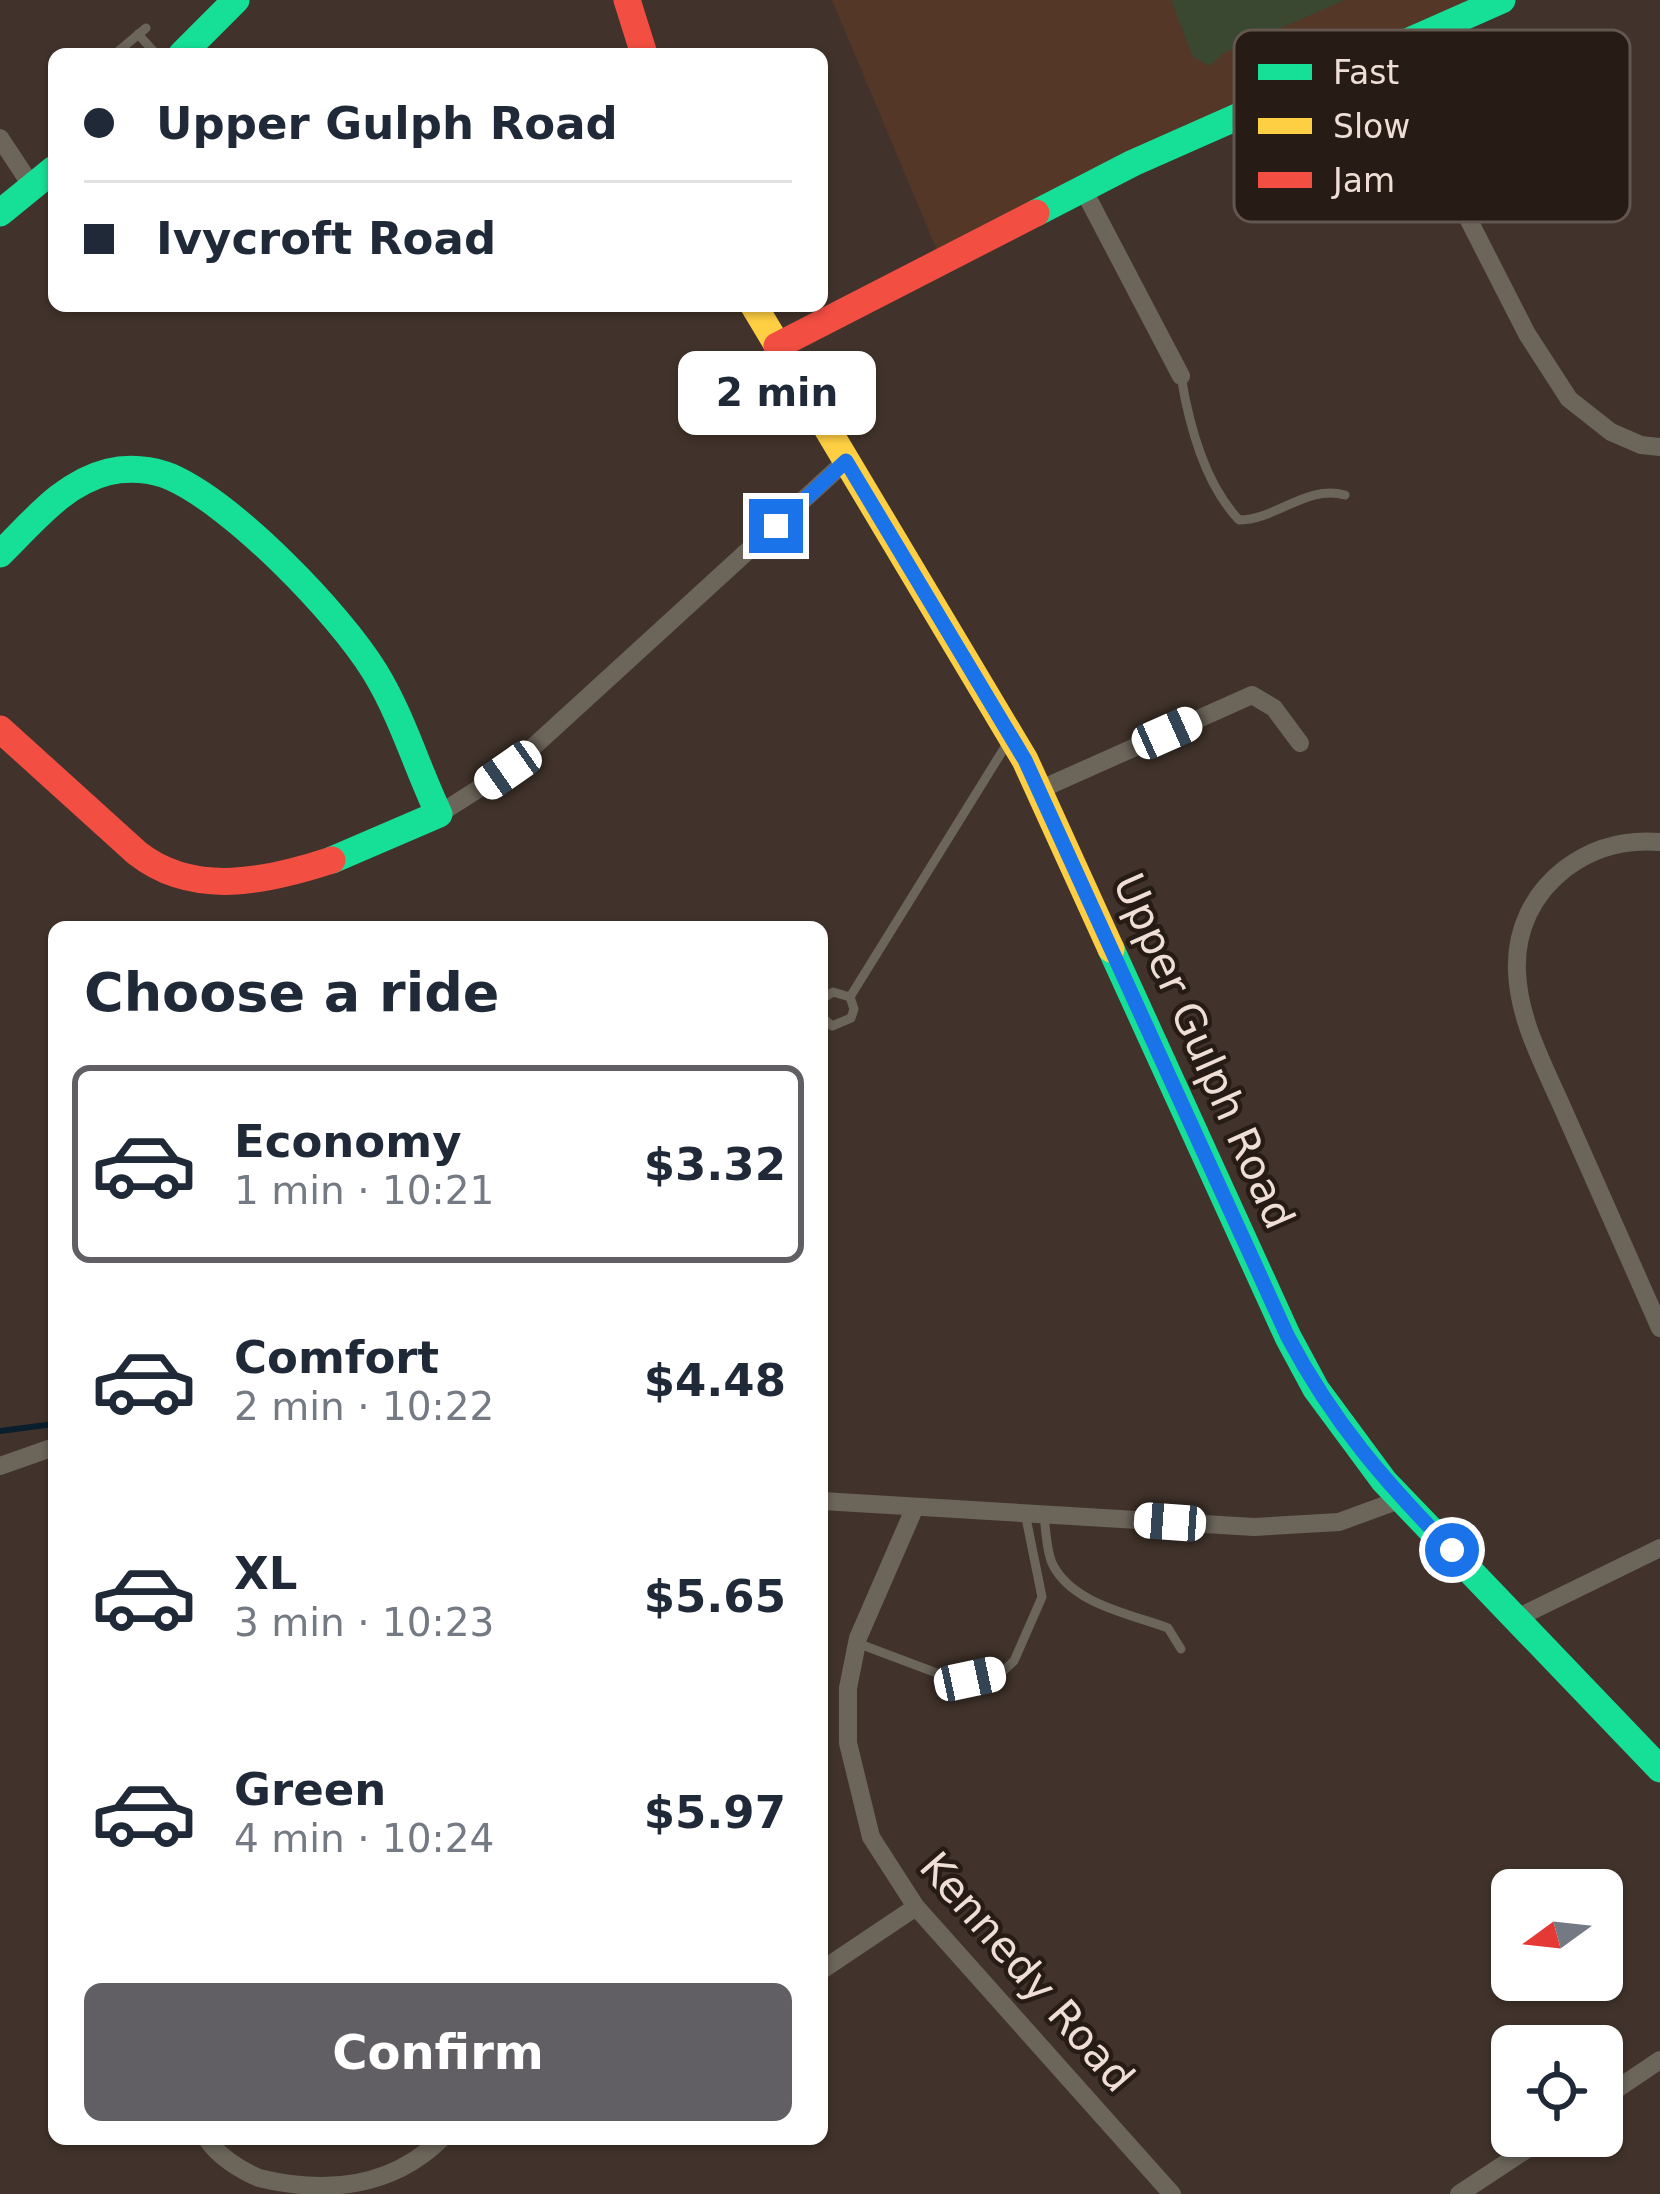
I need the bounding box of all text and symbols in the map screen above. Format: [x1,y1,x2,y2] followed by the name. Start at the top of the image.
[1234,30,1630,222] legend
[1333,53,1399,92] text: Fast
[156,97,618,150] text: Upper Gulph Road
[1333,107,1410,146] text: Slow
[1331,161,1395,200] text: Jam
[156,212,496,265] text: Ivycroft Road
[677,352,875,436] callout: 2 min
[716,370,838,415] text: 2 min
[749,499,803,553] route end
[1127,702,1207,764] car
[468,735,548,805] car
[1104,866,1304,1236] street label: Upper Gulph Road
[84,961,500,1024] text: Choose a ride
[90,1110,198,1218] icon: car
[234,1115,462,1168] text: Economy
[644,1138,786,1191] text: $3.32
[234,1168,494,1213] text: 1 min · 10:21
[90,1326,198,1434] icon: car
[234,1331,439,1384] text: Comfort
[644,1354,786,1407] text: $4.48
[234,1384,494,1429] text: 2 min · 10:22
[1133,1502,1207,1542] car
[1425,1523,1479,1577] route start
[90,1542,198,1650] icon: car
[234,1547,297,1600] text: XL
[644,1570,786,1623] text: $5.65
[234,1600,494,1645] text: 3 min · 10:23
[931,1654,1009,1704] car
[90,1758,198,1866] icon: car
[234,1763,386,1816] text: Green
[644,1786,786,1839] text: $5.97
[234,1816,494,1861] text: 4 min · 10:24
[910,1842,1144,2102] street label: Kennedy Road
[1491,1869,1623,2001] north arrow
[1491,1869,1623,2157] map controls
[84,1983,792,2121] button: Confirm
[1491,2025,1623,2157] button: locate

